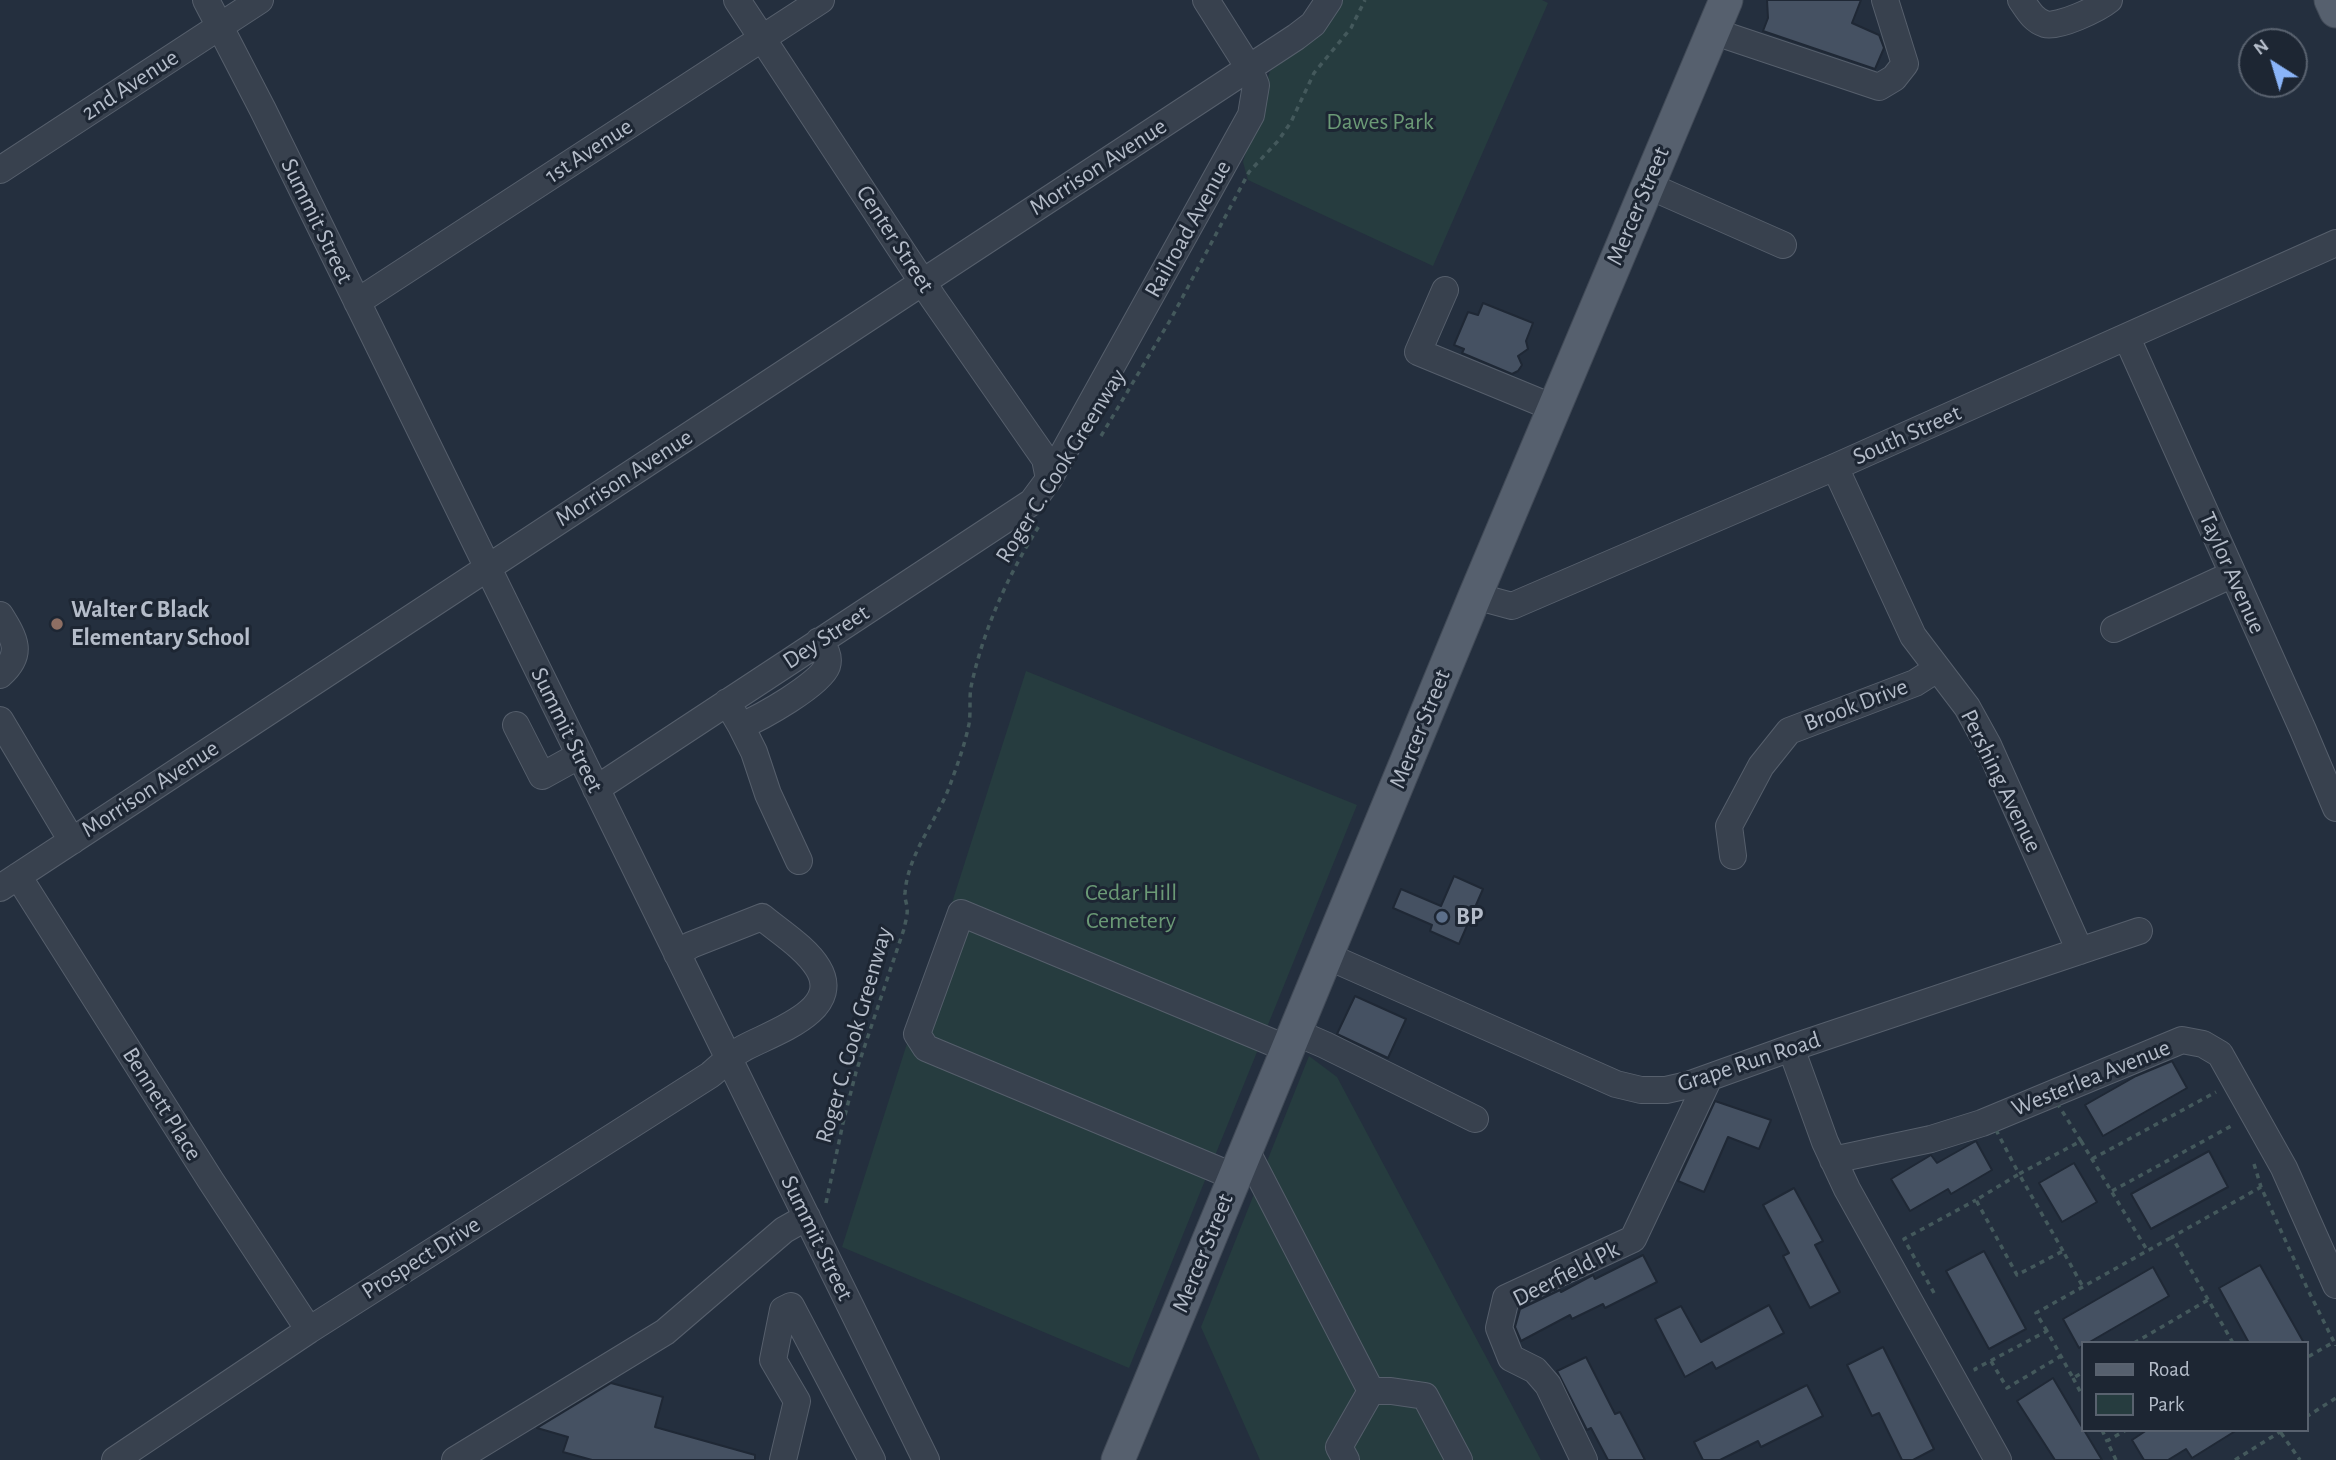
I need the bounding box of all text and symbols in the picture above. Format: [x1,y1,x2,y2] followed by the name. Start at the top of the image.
[2238,28,2308,98] north arrow
[2250,36,2272,59] text: N
[76,43,184,127] street label: 2nd Avenue
[1326,108,1434,136] park label: Dawes Park
[540,112,638,190] street label: 1st Avenue
[1024,112,1172,222] street label: Morrison Avenue
[1600,142,1676,270] street label: Mercer Street
[274,154,360,288] street label: Summit Street
[1138,155,1238,303] street label: Railroad Avenue
[850,180,940,298] street label: Center Street
[990,364,1132,568] street label: Roger C. Cook Greenway
[1848,398,1966,472] street label: South Street
[550,423,698,533] street label: Morrison Avenue
[2192,508,2272,638] street label: Taylor Avenue
[71,596,250,652] place label: Walter C Black Elementary School
[777,598,875,676] street label: Dey Street
[49,616,65,632] marker: Walter C Black Elementary School
[524,663,610,797] street label: Summit Street
[1383,665,1457,793] street label: Mercer Street
[1800,672,1912,738] street label: Brook Drive
[1954,705,2048,857] street label: Pershing Avenue
[76,734,224,844] street label: Morrison Avenue
[1085,879,1177,935] park label: Cedar Hill Cemetery
[1456,903,1483,931] place label: BP
[1434,909,1450,925] marker: BP
[809,924,899,1146] street label: Roger C. Cook Greenway
[1674,1025,1824,1099] street label: Grape Run Road
[2007,1033,2175,1123] street label: Westerlea Avenue
[116,1042,208,1166] street label: Bennett Place
[774,1171,860,1305] street label: Summit Street
[1166,1189,1240,1317] street label: Mercer Street
[356,1210,486,1306] street label: Prospect Drive
[1508,1235,1624,1313] street label: Deerfield Pk
[2080,1341,2308,1432] legend
[2148,1359,2190,1380] text: Road
[2148,1394,2184,1415] text: Park

